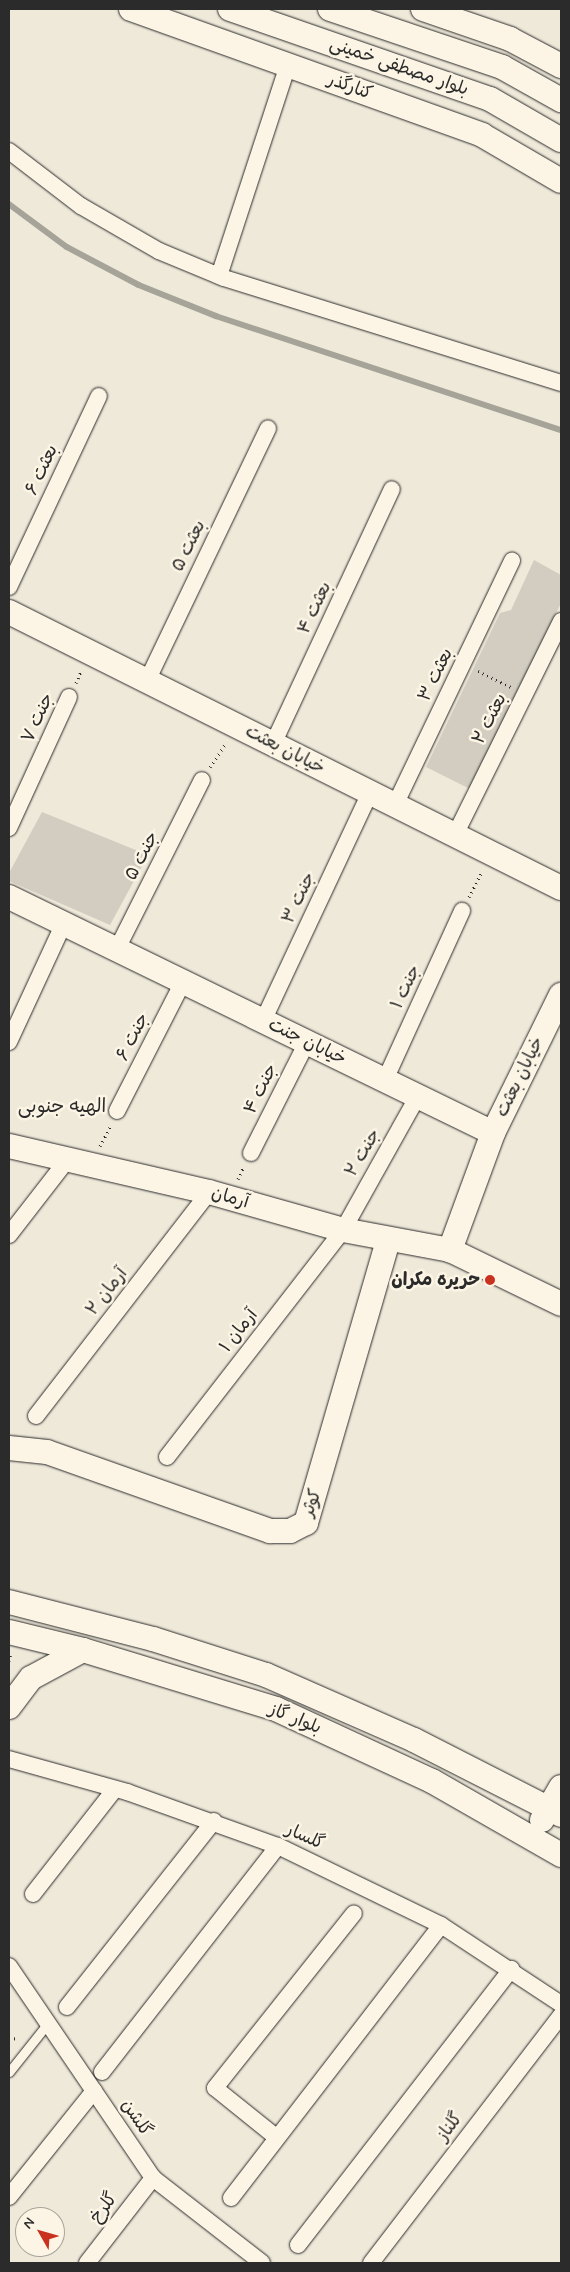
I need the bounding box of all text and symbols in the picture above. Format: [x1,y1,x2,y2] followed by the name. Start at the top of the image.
[327,33,471,101] street label: بلوار مصطفی خمینی
[325,69,375,105] street label: کنارگذر
[21,441,63,499] street label: بعثت ۶
[167,517,211,575] street label: بعثت ۵
[293,578,337,638] street label: بعثت ۴
[414,645,458,705] street label: بعثت ۳
[17,690,59,746] street label: جنت ۷
[468,690,512,748] street label: بعثت ۲
[242,721,328,779] street label: خیابان بعثت
[121,828,163,884] street label: جنت ۵
[278,869,320,927] street label: جنت ۳
[386,962,426,1012] street label: جنت ۱
[112,1010,154,1064] street label: جنت ۶
[264,1014,350,1070] street label: خیابان جنت
[491,1033,549,1121] street label: خیابان بعثت
[240,1060,282,1118] street label: جنت ۴
[18,1096,106,1118] district label: الهیه جنوبی
[341,1125,385,1181] street label: جنت ۲
[209,1182,251,1214] street label: آرمان
[82,1264,132,1320] street label: آرمان ۲
[391,1269,480,1291] place label: حریره مکران
[484,1274,496,1286] marker: حریره مکران
[215,1305,263,1357] street label: آرمان ۱
[297,1486,327,1520] street label: کوثر
[266,1699,324,1739] street label: بلوار گاز
[282,1819,328,1855] street label: گلسار
[116,2095,156,2141] street label: گلشن
[432,2108,468,2146] street label: گلناز
[85,2188,123,2228] street label: گلرخ
[15,2207,65,2257] north arrow
[19,2214,39,2233] text: N

